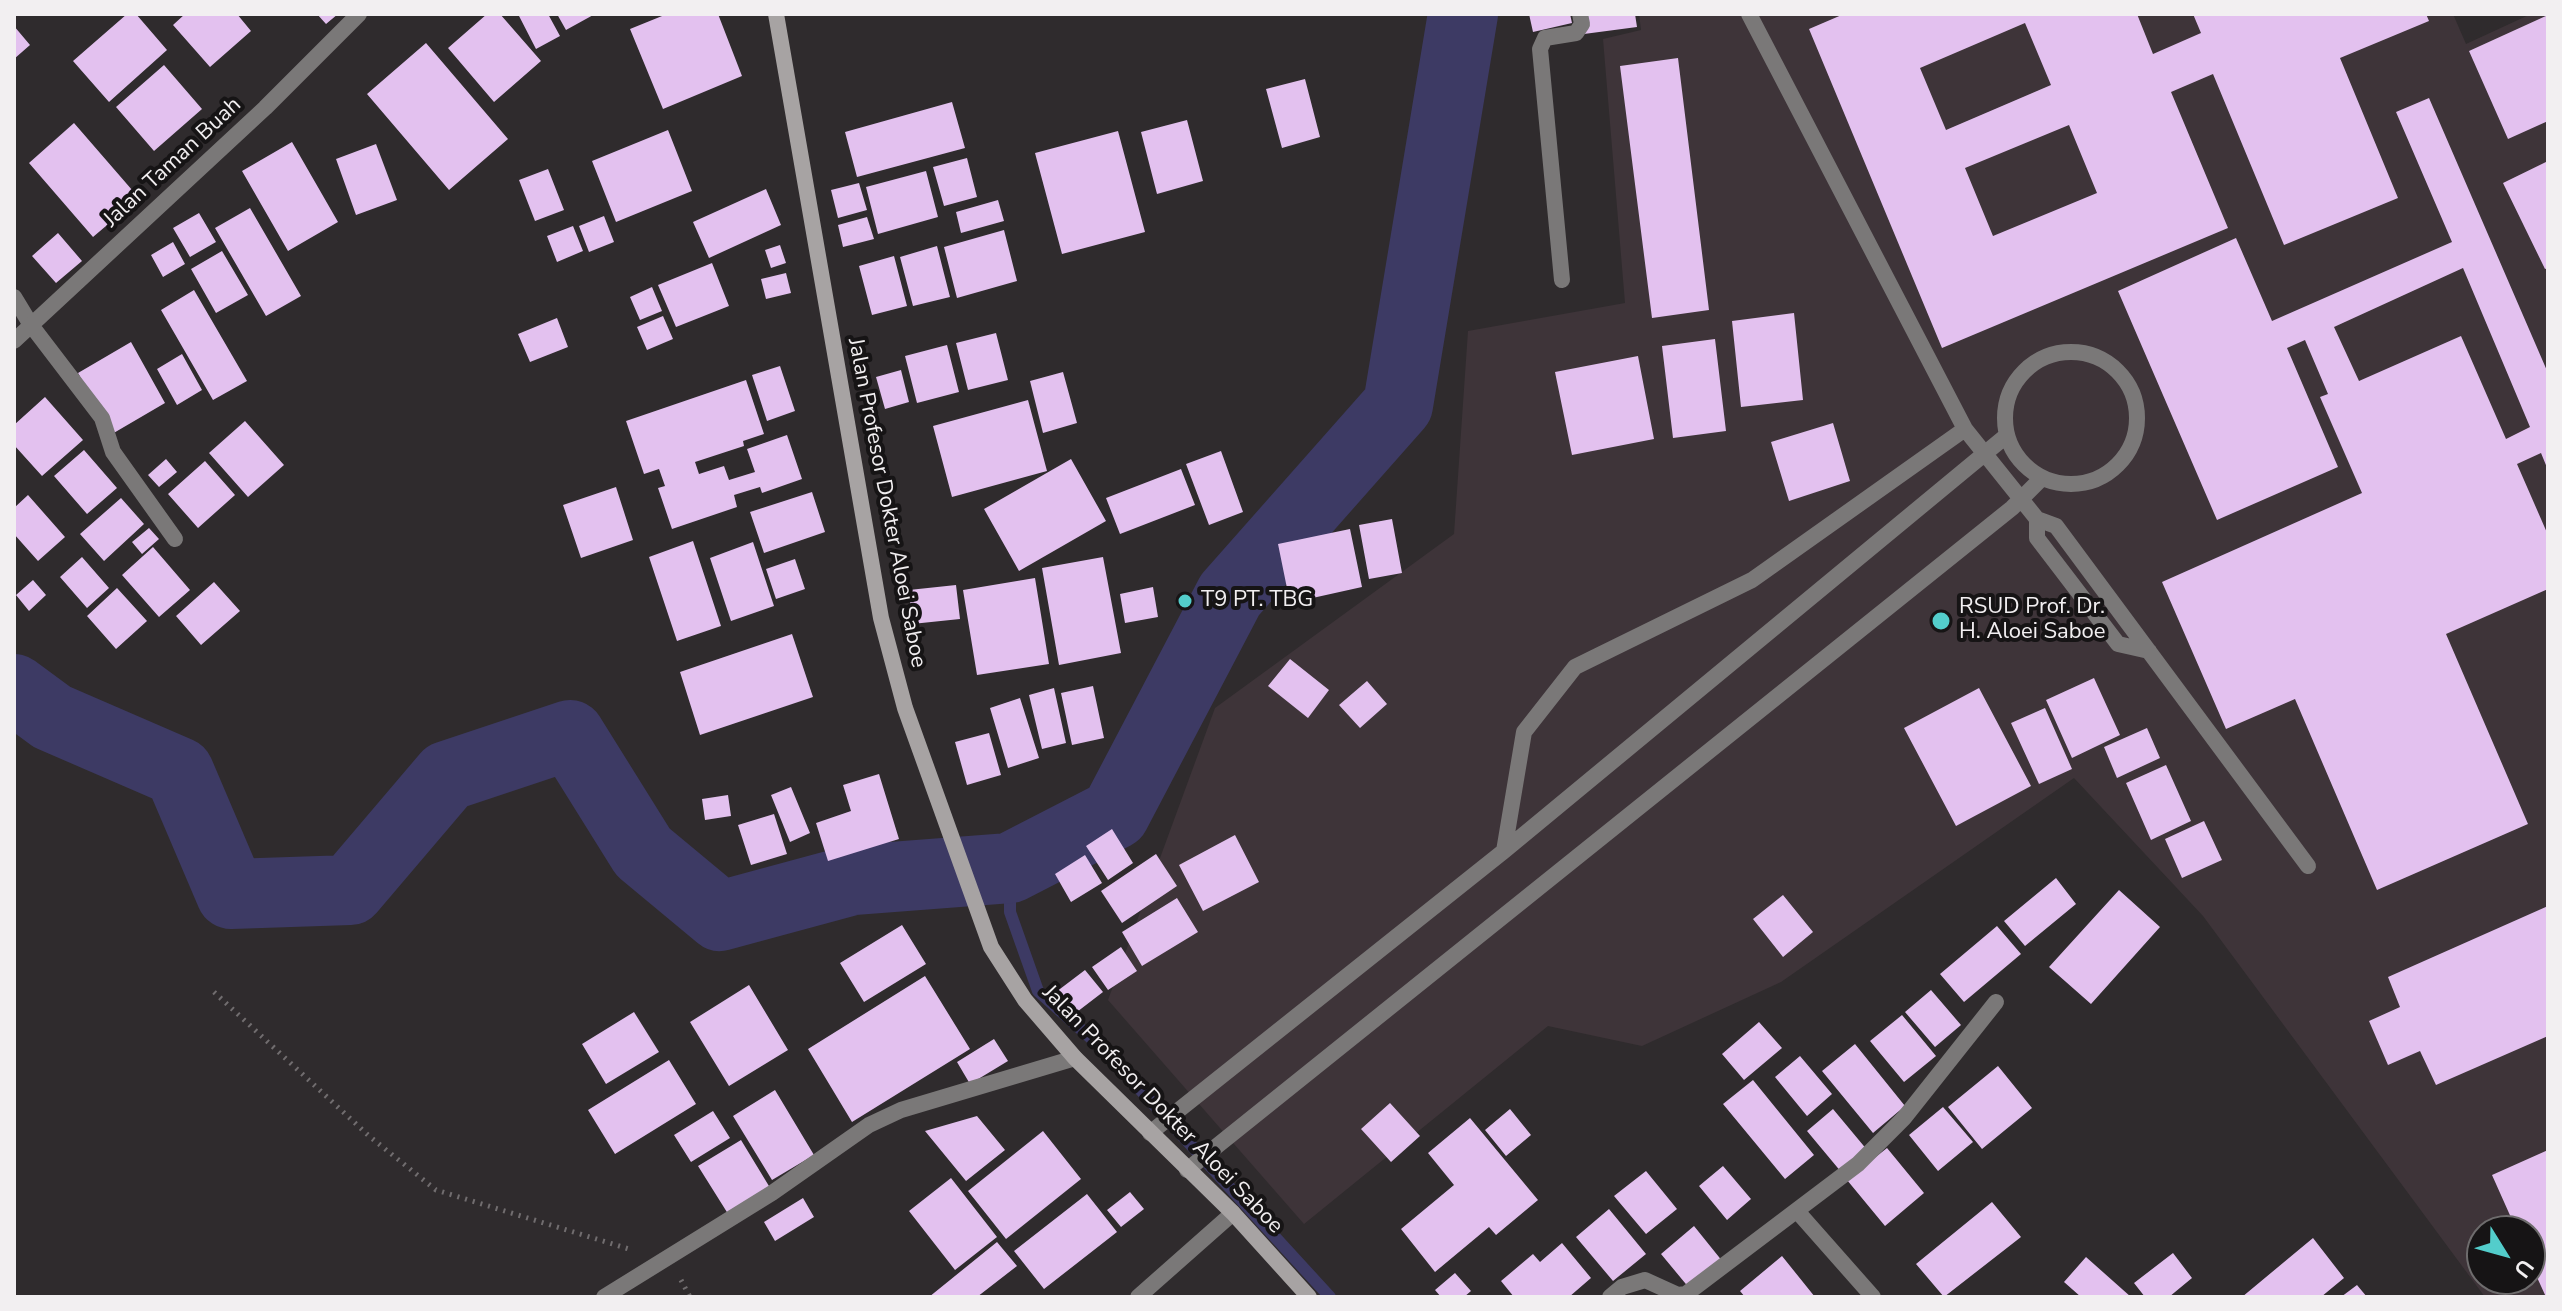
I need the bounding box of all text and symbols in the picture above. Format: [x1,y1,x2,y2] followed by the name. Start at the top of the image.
[99,93,247,233] street label: Jalan Taman Buah
[841,336,931,670] street label: Jalan Profesor Dokter Aloei Saboe
[1201,588,1313,614] place label: T9 PT. TBG
[1176,592,1194,610] marker: T9 PT. TBG
[1959,595,2105,646] place label: RSUD Prof. Dr. H. Aloei Saboe
[1930,610,1952,632] marker: RSUD Prof. Dr. H. Aloei Saboe
[1036,980,1288,1240] street label: Jalan Profesor Dokter Aloei Saboe
[2466,1215,2546,1295] north arrow
[2507,1253,2540,1284] text: U

